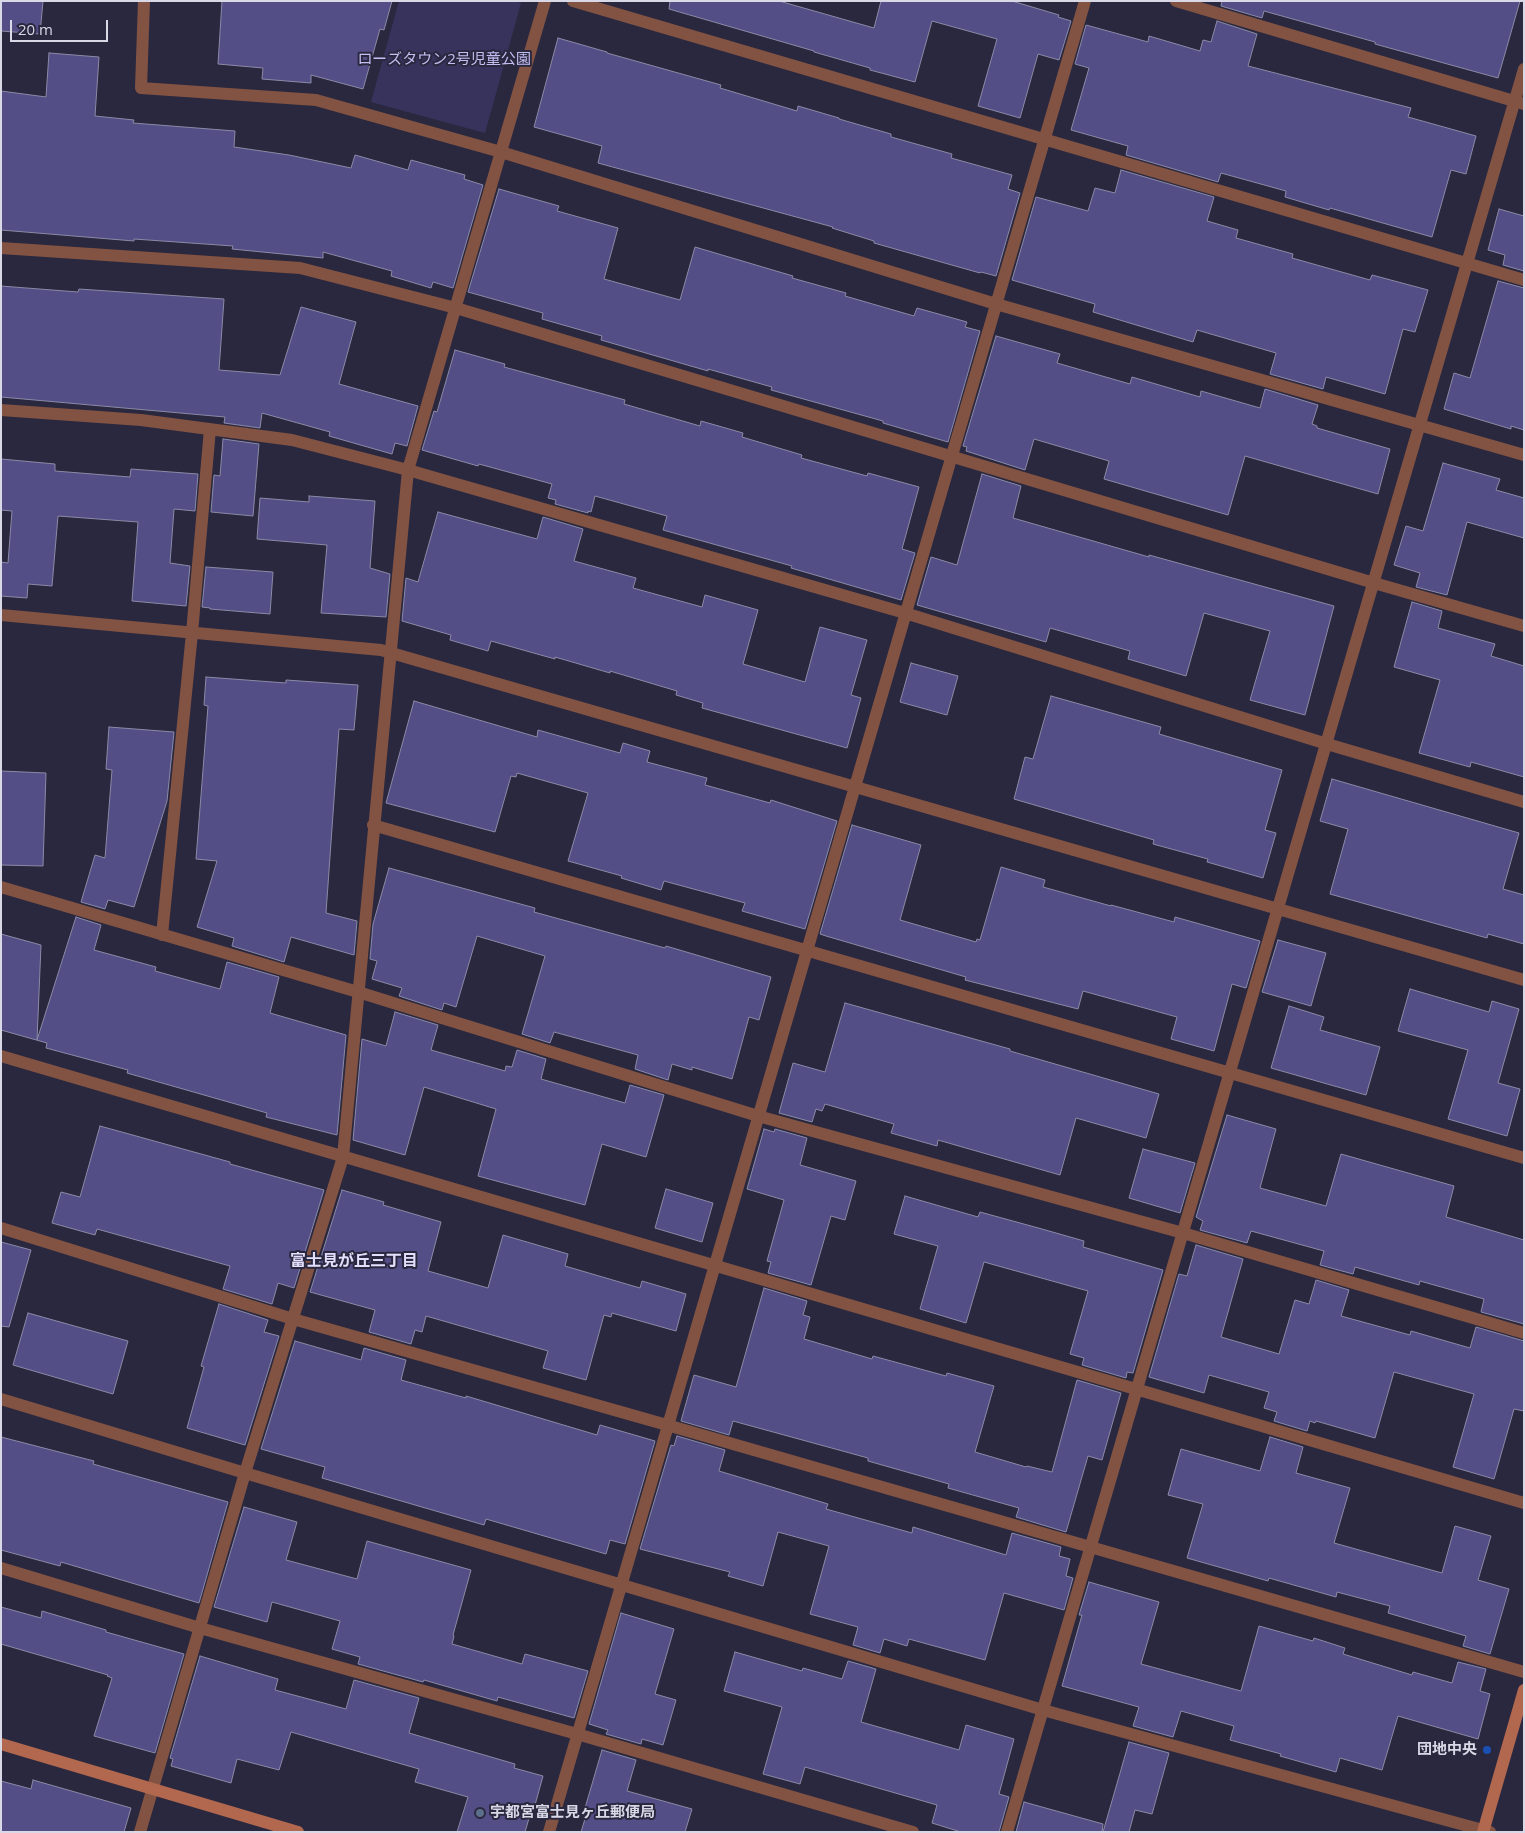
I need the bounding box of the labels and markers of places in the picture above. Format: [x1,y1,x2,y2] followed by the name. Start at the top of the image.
[1417,1741,1477,1759] place label: 団地中央
[1481,1744,1493,1756] marker: 団地中央
[490,1804,655,1822] place label: 宇都宮富士見ヶ丘郵便局
[474,1807,486,1819] marker: 宇都宮富士見ヶ丘郵便局

